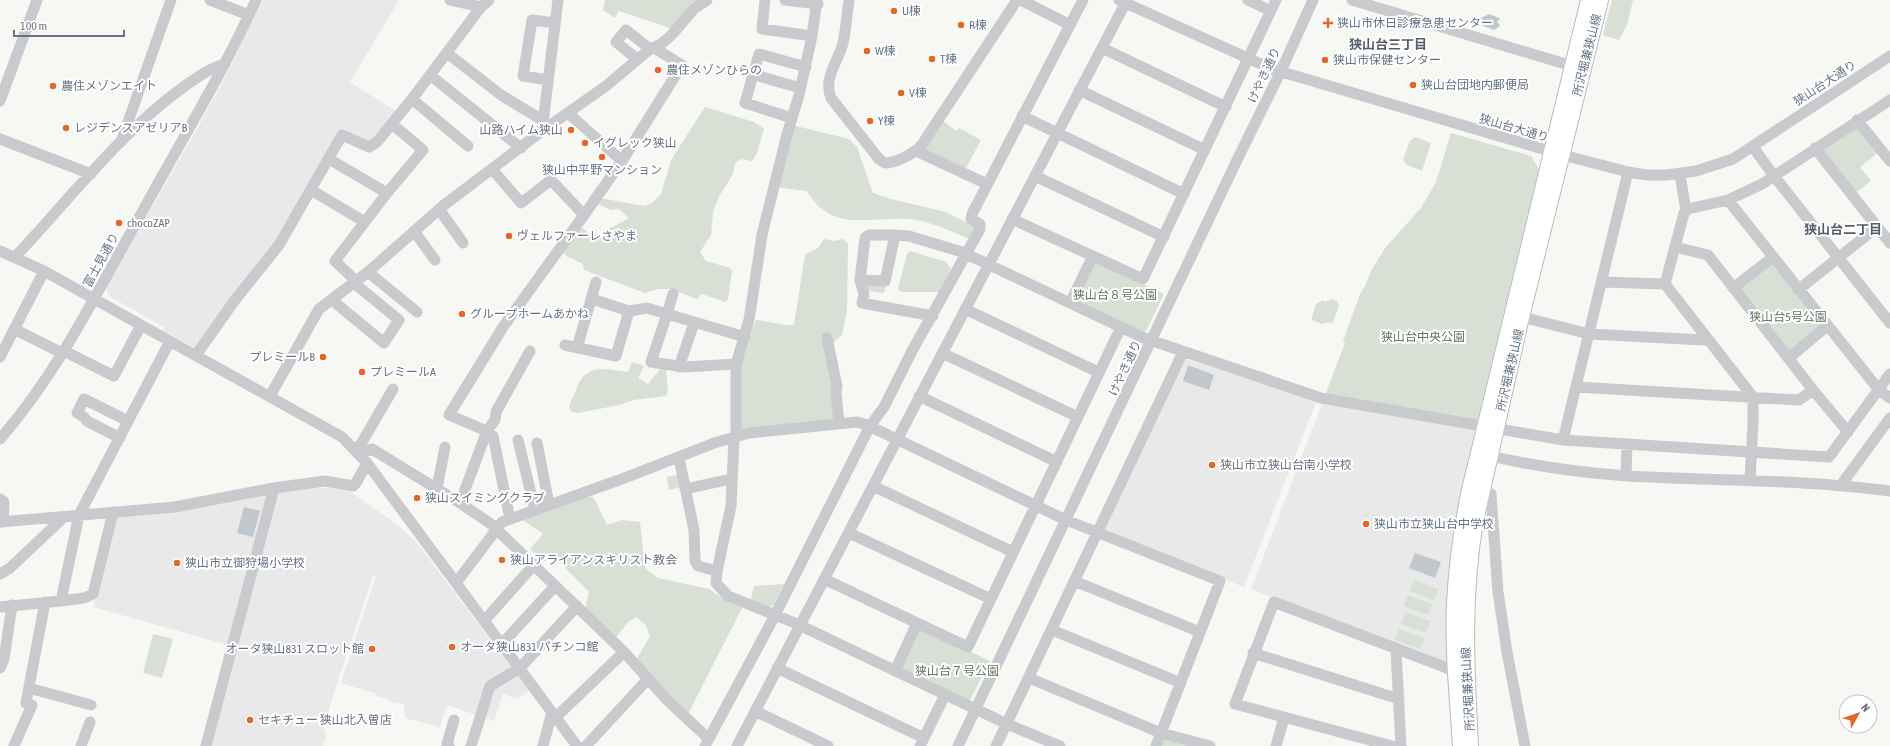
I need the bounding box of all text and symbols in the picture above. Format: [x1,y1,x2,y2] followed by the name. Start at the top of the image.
[902,4,921,18] place label: U棟
[889,6,899,16] marker: U棟
[14,12,124,38] scale bar
[1570,13,1604,97] street label: 所沢堀兼狭山線
[1337,16,1493,30] place label: 狭山市休日診療急患センター
[1322,17,1334,29] marker: 狭山市休日診療急患センター
[969,18,987,32] place label: R棟
[20,19,47,33] text: 100 m
[956,20,966,30] marker: R棟
[1349,37,1427,52] district label: 狭山台三丁目
[875,44,896,58] place label: W棟
[1245,45,1283,105] street label: けやき通り
[862,46,872,56] marker: W棟
[940,52,957,66] place label: T棟
[1333,53,1441,67] place label: 狭山市保健センター
[927,54,937,64] marker: T棟
[1320,55,1330,65] marker: 狭山市保健センター
[1791,58,1859,108] street label: 狭山台大通り
[666,63,762,77] place label: 農住メゾンひらの
[653,65,663,75] marker: 農住メゾンひらの
[1421,78,1529,92] place label: 狭山台団地内郵便局
[61,79,157,93] place label: 農住メゾンエイト
[1408,80,1418,90] marker: 狭山台団地内郵便局
[48,81,58,91] marker: 農住メゾンエイト
[909,86,927,100] place label: V棟
[896,88,906,98] marker: V棟
[1477,111,1551,145] street label: 狭山台大通り
[878,114,895,128] place label: Y棟
[865,116,875,126] marker: Y棟
[74,121,188,135] place label: レジデンスアゼリアB
[61,123,71,133] marker: レジデンスアゼリアB
[479,123,563,137] place label: 山路ハイム狭山
[566,125,576,135] marker: 山路ハイム狭山
[593,136,677,150] place label: イグレック狭山
[580,138,590,148] marker: イグレック狭山
[597,152,607,162] marker: 狭山中平野マンション
[542,163,662,177] place label: 狭山中平野マンション
[127,216,170,230] place label: chocoZAP
[114,218,124,228] marker: chocoZAP
[1804,222,1882,237] district label: 狭山台二丁目
[517,229,637,243] place label: ヴェルファーレさやま
[80,230,122,290] street label: 富士見通り
[504,231,514,241] marker: ヴェルファーレさやま
[1073,288,1157,302] park label: 狭山台８号公園
[470,307,589,321] place label: グループホームあかね
[457,309,467,319] marker: グループホームあかね
[1749,310,1827,324] park label: 狭山台5号公園
[1494,327,1526,413] street label: 所沢堀兼狭山線
[1381,330,1465,344] park label: 狭山台中央公園
[1106,338,1144,398] street label: けやき通り
[249,350,315,364] place label: プレミールB
[318,352,328,362] marker: プレミールB
[370,365,436,379] place label: プレミールA
[357,367,367,377] marker: プレミールA
[1220,458,1352,472] place label: 狭山市立狭山台南小学校
[1207,460,1217,470] marker: 狭山市立狭山台南小学校
[425,491,545,505] place label: 狭山スイミングクラブ
[412,493,422,503] marker: 狭山スイミングクラブ
[1374,517,1494,531] place label: 狭山市立狭山台中学校
[1361,519,1371,529] marker: 狭山市立狭山台中学校
[510,553,677,567] place label: 狭山アライアンスキリスト教会
[497,555,507,565] marker: 狭山アライアンスキリスト教会
[185,556,305,570] place label: 狭山市立御狩場小学校
[172,558,182,568] marker: 狭山市立御狩場小学校
[460,640,599,654] place label: オータ狭山831 パチンコ館
[225,642,364,656] place label: オータ狭山831 スロット館
[447,642,457,652] marker: オータ狭山831 パチンコ館
[367,644,377,654] marker: オータ狭山831 スロット館
[1459,647,1477,731] street label: 所沢堀兼狭山線
[915,664,999,678] park label: 狭山台７号公園
[1838,694,1878,734] north arrow
[1859,701,1872,714] text: N
[258,713,392,727] place label: セキチュー 狭山北入曽店
[245,715,255,725] marker: セキチュー 狭山北入曽店

